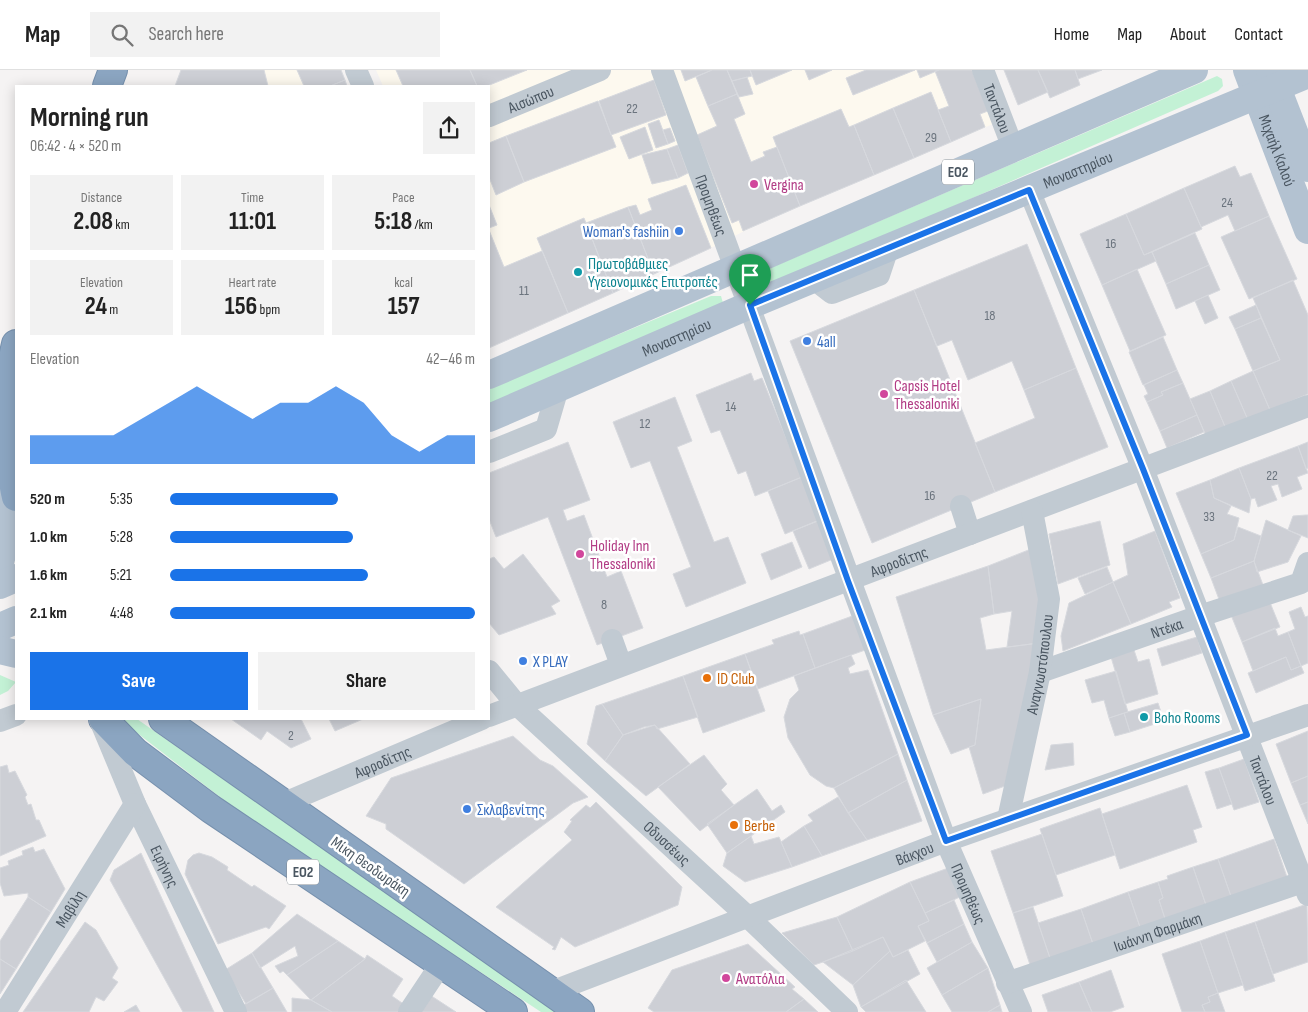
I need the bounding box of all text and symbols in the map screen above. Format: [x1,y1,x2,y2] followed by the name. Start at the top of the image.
[90,12,440,57] search box
[25,20,60,49] text: Map
[108,21,136,49] icon: search
[148,23,224,46] text: Search here
[1054,24,1089,45] text: Home
[1117,24,1142,45] text: Map
[1170,24,1206,45] text: About
[1234,24,1283,45] text: Contact
[505,82,557,118] street label: Αισώπου
[978,82,1014,136] street label: Ταντάλου
[626,100,638,117] house number: 22
[30,101,149,134] text: Morning run
[423,102,475,154] button: share
[1254,112,1299,189] street label: Μιχαήλ Καλού
[925,129,937,146] house number: 29
[30,137,121,156] text: 06:42 · 4 × 520 m
[1041,148,1116,194] street label: Μοναστηρίου
[942,160,974,184] road number: ΕΟ2
[690,172,730,239] street label: Προμηθέως
[764,176,804,195] place label: Vergina
[748,178,760,190] marker: Vergina
[81,189,122,206] text: Distance
[241,189,264,206] text: Time
[392,189,415,206] text: Pace
[1221,194,1233,211] house number: 24
[73,206,113,237] text: 2.08
[229,206,276,237] text: 11:01
[374,206,412,237] text: 5:18
[113,216,130,233] text: km
[412,216,433,233] text: /km
[583,223,669,242] place label: Woman's fashiin
[673,225,685,237] marker: Woman's fashiin
[1105,235,1117,252] house number: 16
[729,254,771,305] pin
[588,255,718,292] place label: Πρωτοβάθμιες Υγειονομικές Επιτροπές
[736,261,764,289] icon: arrive
[572,266,584,278] marker: Πρωτοβάθμιες Υγειονομικές Επιτροπές
[80,274,123,291] text: Elevation
[229,274,276,291] text: Heart rate
[394,274,413,291] text: kcal
[519,282,529,299] house number: 11
[85,291,107,322] text: 24
[225,291,257,322] text: 156
[388,291,419,322] text: 157
[107,301,118,318] text: m
[257,301,280,318] text: bpm
[984,307,996,324] house number: 18
[639,315,714,362] street label: Μοναστηρίου
[817,333,836,352] place label: 4all
[801,335,813,347] marker: 4all
[30,350,79,369] text: Elevation
[426,350,475,369] text: 42–46 m
[894,377,960,414] place label: Capsis Hotel Thessaloniki
[878,388,890,400] marker: Capsis Hotel Thessaloniki
[726,398,737,415] house number: 14
[640,415,651,432] house number: 12
[1266,467,1278,484] house number: 22
[924,487,936,504] house number: 16
[30,490,65,509] text: 520 m
[110,490,133,509] text: 5:35
[1203,508,1215,525] house number: 33
[30,528,67,547] text: 1.0 km
[110,528,133,547] text: 5:28
[590,537,656,574] place label: Holiday Inn Thessaloniki
[867,543,930,582] street label: Αφροδίτης
[574,548,586,560] marker: Holiday Inn Thessaloniki
[30,566,67,585] text: 1.6 km
[110,566,132,585] text: 5:21
[601,596,607,613] house number: 8
[30,604,67,623] text: 2.1 km
[110,604,133,623] text: 4:48
[1023,613,1058,717] street label: Αναγνωστόπουλου
[1148,615,1186,644] street label: Ντέκα
[30,652,248,710] button: Save
[258,652,475,710] button: Share
[532,653,568,672] place label: X PLAY
[517,655,529,667] marker: X PLAY
[717,670,755,689] place label: ID Club
[701,672,713,684] marker: ID Club
[1154,709,1221,728] place label: Boho Rooms
[1138,711,1150,723] marker: Boho Rooms
[288,727,294,744] house number: 2
[351,742,414,784] street label: Αφροδίτης
[1244,753,1280,808] street label: Ταντάλου
[477,801,545,820] place label: Σκλαβενίτης
[461,803,473,815] marker: Σκλαβενίτης
[744,817,775,836] place label: Berbe
[639,818,694,870] street label: Οδυσσέως
[728,819,740,831] marker: Berbe
[327,833,413,901] street label: Μίκη Θεοδωράκη
[893,839,937,870] street label: Βάκχου
[146,843,182,891] street label: Ειρήνης
[287,860,319,884] road number: ΕΟ2
[946,861,989,927] street label: Προμηθέως
[52,887,90,931] street label: Μαβίλη
[1111,909,1204,957] street label: Ιωάννη Φαρμάκη
[735,970,785,989] place label: Ανατόλια
[720,972,732,984] marker: Ανατόλια

